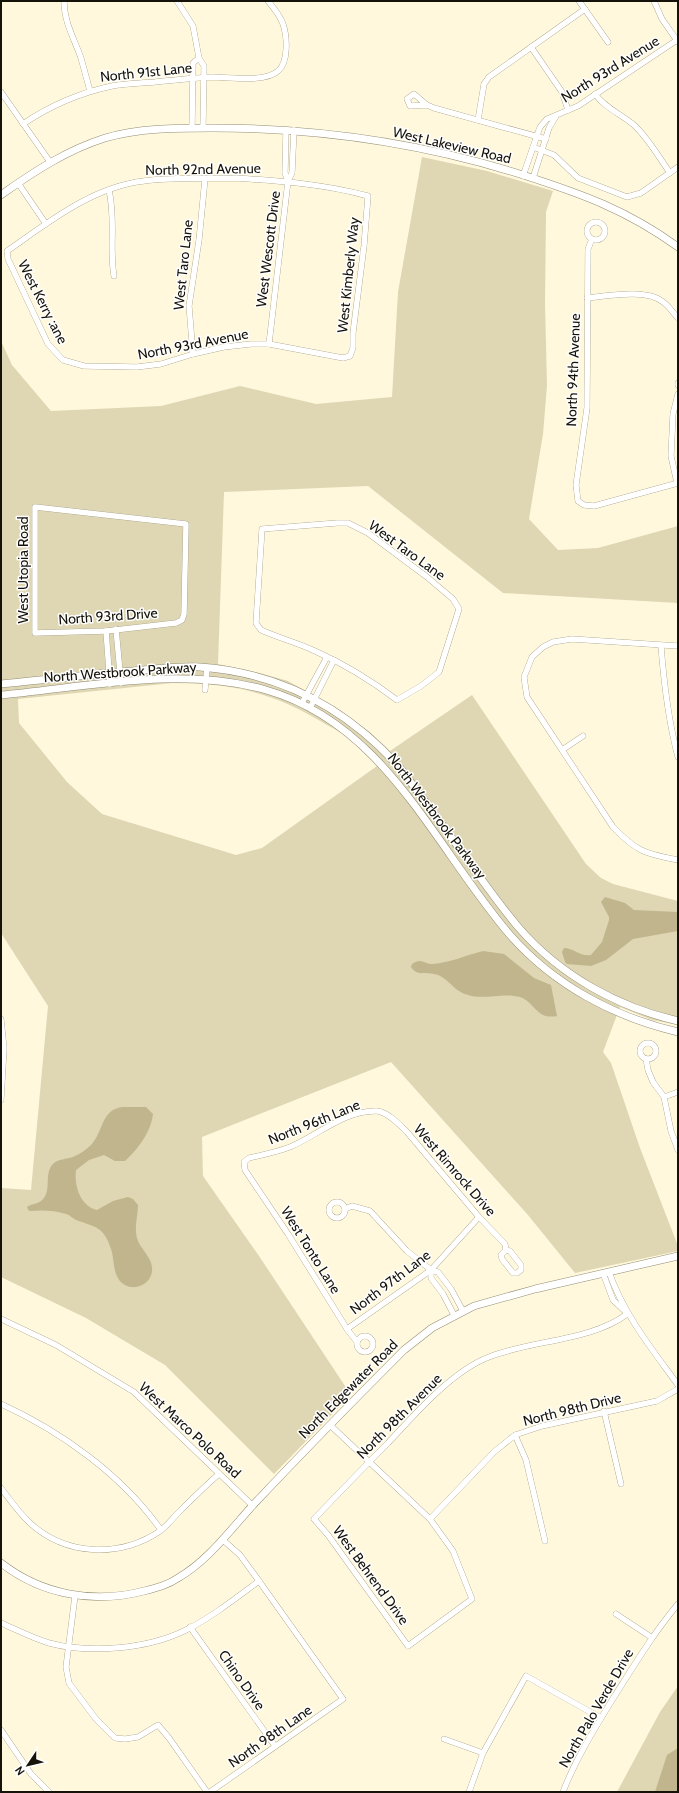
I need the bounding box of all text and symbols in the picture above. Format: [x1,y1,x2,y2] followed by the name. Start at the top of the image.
[558,32,662,106] street label: North 93rd Avenue
[99,58,193,86] street label: North 91st Lane
[391,123,513,167] street label: West Lakeview Road
[145,159,261,179] street label: North 92nd Avenue
[252,190,284,308] street label: West Wescott Drive
[333,216,363,334] street label: West Kimberly Way
[169,219,197,311] street label: West Taro Lane
[14,257,72,347] street label: West Kerry :ane
[562,313,584,427] street label: North 94th Avenue
[136,324,250,364] street label: North 93rd Avenue
[365,516,449,584] street label: West Taro Lane
[14,517,32,623] street label: West Utopia Road
[58,604,158,628] street label: North 93rd Drive
[43,658,197,686] street label: North Westbrook Parkway
[384,749,490,883] street label: North Westbrook Parkway
[266,1095,362,1149] street label: North 96th Lane
[410,1120,500,1220] street label: West Rimrock Drive
[277,1203,345,1297] street label: West Tonto Lane
[346,1246,434,1318] street label: North 97th Lane
[295,1336,401,1442] street label: North Edgewater Road
[352,1369,446,1463] street label: North 98th Avenue
[135,1378,245,1482] street label: West Marco Polo Road
[521,1388,623,1430] street label: North 98th Drive
[329,1522,413,1628] street label: West Behrend Drive
[555,1645,637,1771] street label: North Palo Verde Drive
[215,1646,269,1714] street label: Chino Drive
[225,1701,315,1771] street label: North 98th Lane
[8,1745,48,1785] north arrow
[12,1764,28,1778] text: N

